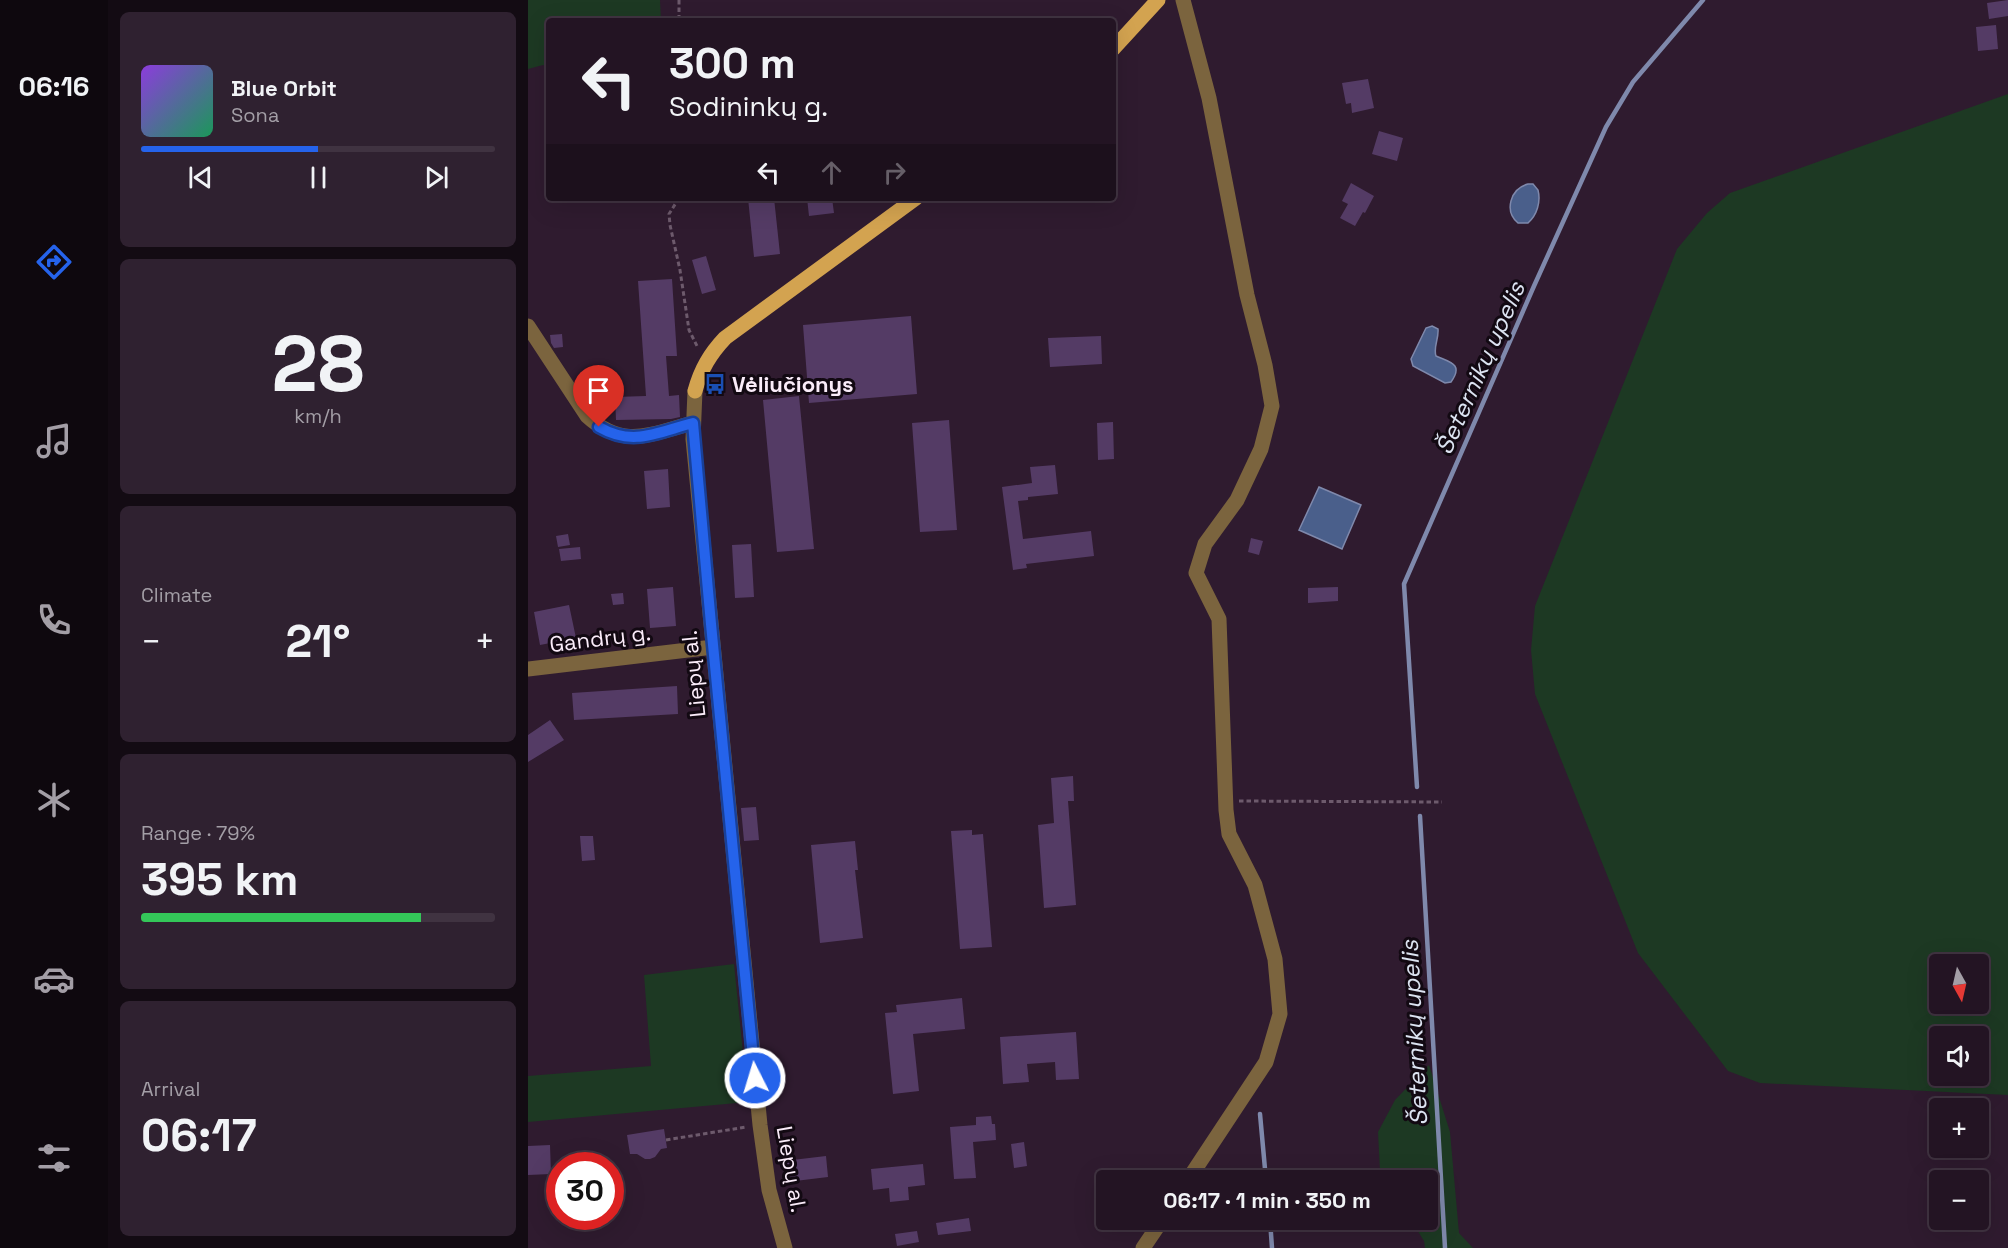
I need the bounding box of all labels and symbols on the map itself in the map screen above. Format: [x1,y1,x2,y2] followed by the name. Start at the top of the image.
[1428,276,1532,459] water label: Šeternikų upelis
[573,365,624,427] pin
[732,370,854,398] place label: Vėliučionys
[703,372,727,396] bus stop icon: Vėliučionys
[548,618,652,658] street label: Gandrų g.
[675,629,711,719] street label: Liepų al.
[1394,938,1434,1126] water label: Šeternikų upelis
[1929,954,1989,1014] north arrow
[723,1046,787,1110] position arrow
[771,1124,813,1214] street label: Liepų al.
[546,1152,624,1230] speed limit sign: 30

